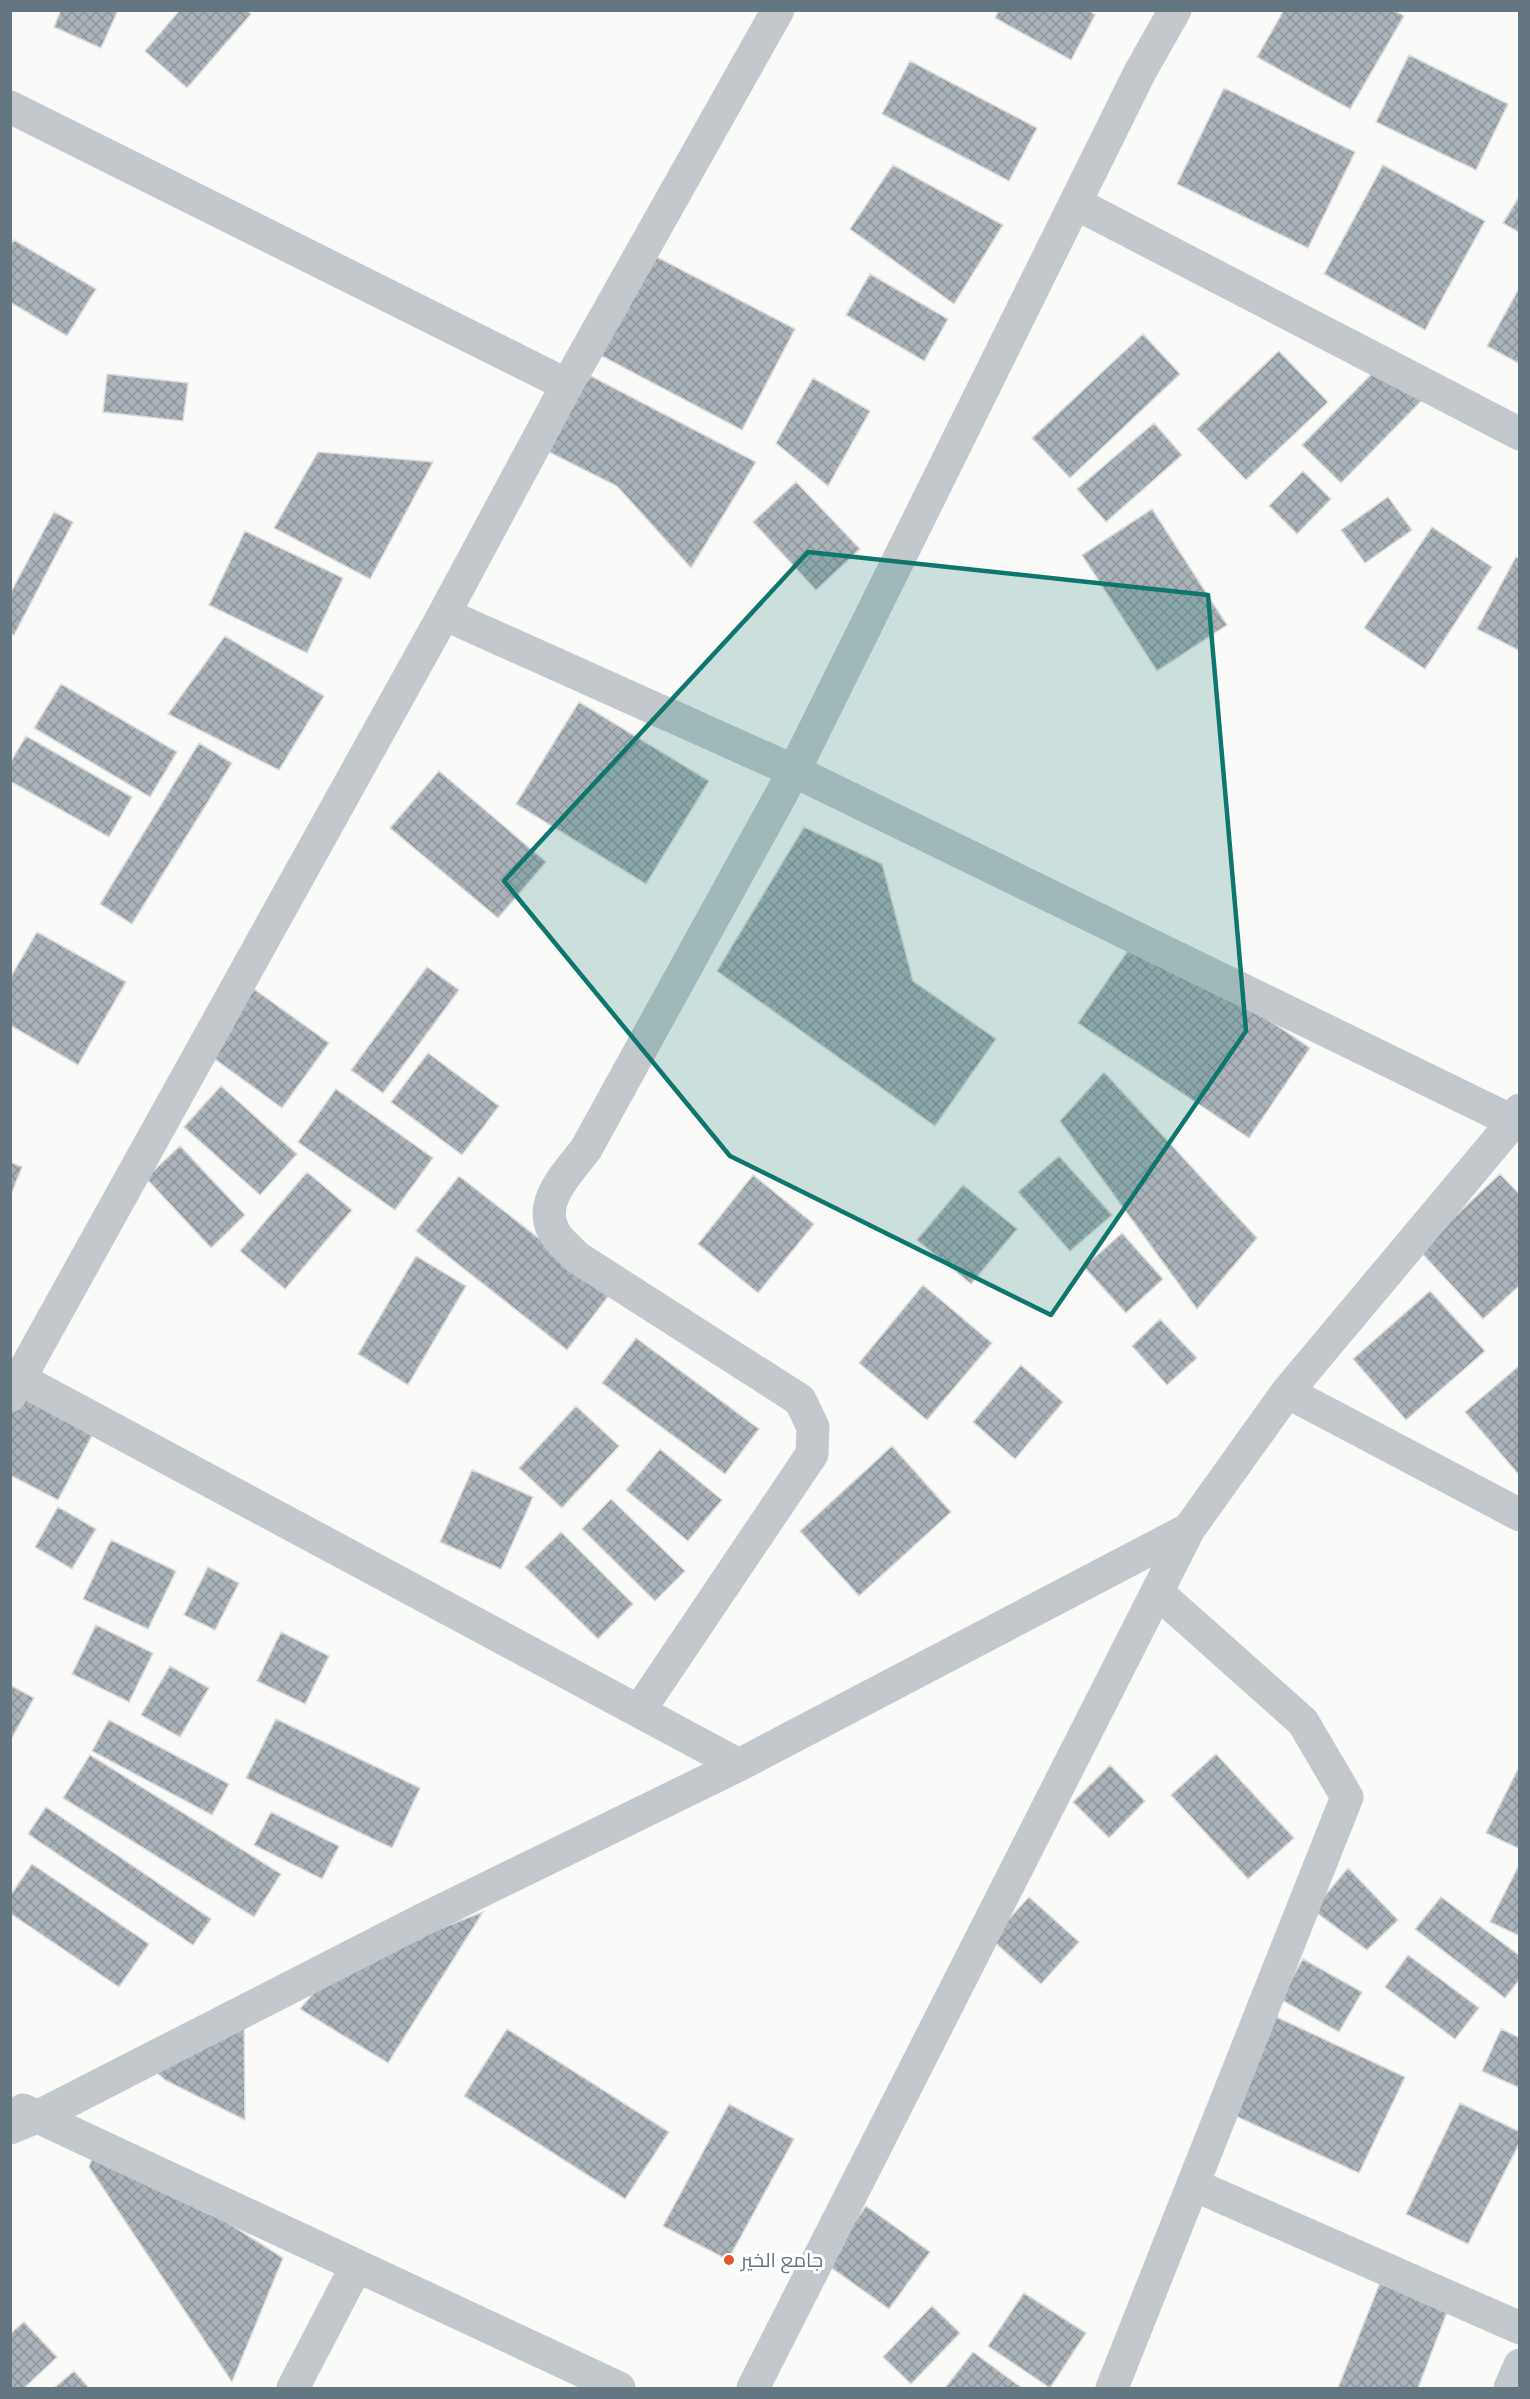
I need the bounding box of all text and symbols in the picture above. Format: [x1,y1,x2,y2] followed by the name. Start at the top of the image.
[740,2249,823,2274] place label: جامع الخير
[722,2253,736,2267] marker: جامع الخير

